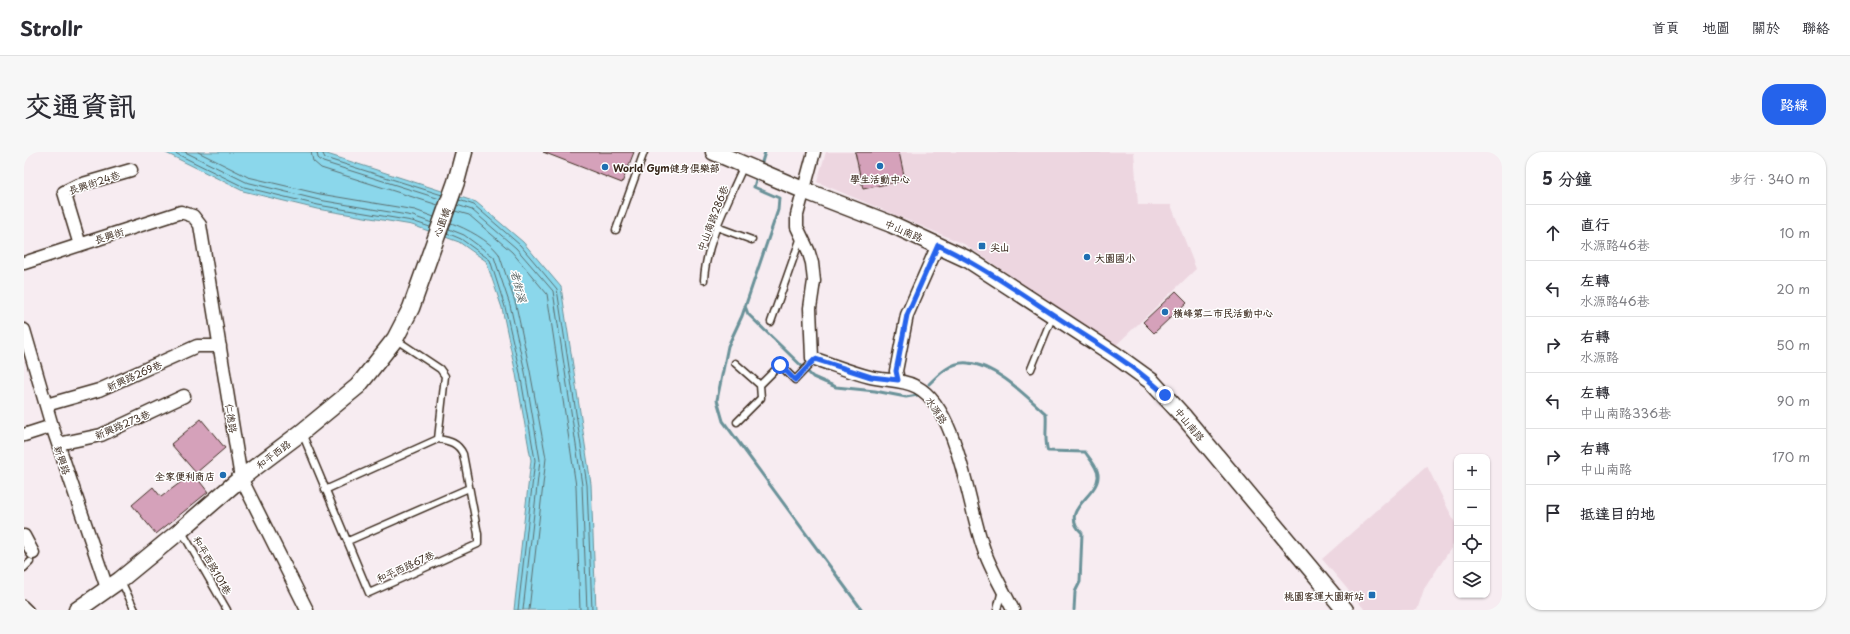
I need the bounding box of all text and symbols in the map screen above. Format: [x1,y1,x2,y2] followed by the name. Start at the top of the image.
[20,14,83,42] text: Strollr
[1652,17,1680,38] text: 首頁
[1702,17,1730,38] text: 地圖
[1752,17,1780,38] text: 關於
[1802,17,1830,38] text: 聯絡
[24,83,136,126] text: 交通資訊
[1762,84,1826,125] button: 路線
[613,160,720,175] place label: World Gym健身俱樂部
[875,161,885,171] marker: 學生活動中心
[600,162,610,172] marker: World Gym健身俱樂部
[1542,165,1592,191] text: 5 分鐘
[66,166,123,197] street label: 長興街24巷
[1730,169,1810,188] text: 步行 · 340 m
[850,171,910,186] place label: 學生活動中心
[692,182,732,253] street label: 中山南路286巷
[429,205,453,239] street label: 心園橋
[1580,212,1610,235] text: 直行
[883,215,925,245] street label: 中山南路
[1542,222,1564,244] icon: ahead
[92,223,126,247] street label: 長興街
[1780,223,1810,242] text: 10 m
[1580,235,1650,254] text: 水源路46巷
[990,239,1010,254] place label: 尖山
[977,241,987,251] marker: 尖山
[1095,250,1135,265] place label: 大園國小
[1082,252,1092,262] marker: 大園國小
[507,268,531,305] water label: 老街溪
[1580,268,1610,291] text: 左轉
[1542,278,1564,300] icon: left
[1776,279,1810,298] text: 20 m
[1580,291,1650,310] text: 水源路46巷
[1173,305,1273,320] place label: 橫峰第二市民活動中心
[1160,307,1170,317] marker: 橫峰第二市民活動中心
[1580,324,1610,347] text: 右轉
[1542,334,1564,356] icon: right
[1776,335,1810,354] text: 50 m
[1580,347,1619,366] text: 水源路
[104,356,165,394] street label: 新興路269巷
[771,356,789,374] route start
[1580,380,1610,403] text: 左轉
[1156,386,1174,404] route end
[1542,390,1564,412] icon: left
[1777,391,1810,410] text: 90 m
[922,393,952,427] street label: 水源路
[222,402,242,434] street label: 仁德路
[1580,403,1671,422] text: 中山南路336巷
[1171,404,1209,444] street label: 中山南路
[92,405,153,442] street label: 新興路273巷
[253,436,293,472] street label: 和平西路
[1580,436,1610,459] text: 右轉
[51,443,75,477] street label: 新興路
[1542,446,1564,468] icon: right
[1772,447,1810,466] text: 170 m
[1454,454,1490,598] map controls
[1454,454,1490,490] button: +
[1580,459,1632,478] text: 中山南路
[155,468,215,483] place label: 全家便利商店
[218,470,228,480] marker: 全家便利商店
[1454,490,1490,526] button: −
[1580,501,1655,524] text: 抵達目的地
[1542,502,1564,524] icon: arrive
[1454,526,1490,562] button: locate
[190,533,236,598] street label: 和平西路101巷
[374,546,437,586] street label: 和平西路67巷
[1454,562,1490,598] button: layers
[1284,588,1364,603] place label: 桃園客運大園新站
[1367,590,1377,600] marker: 桃園客運大園新站

